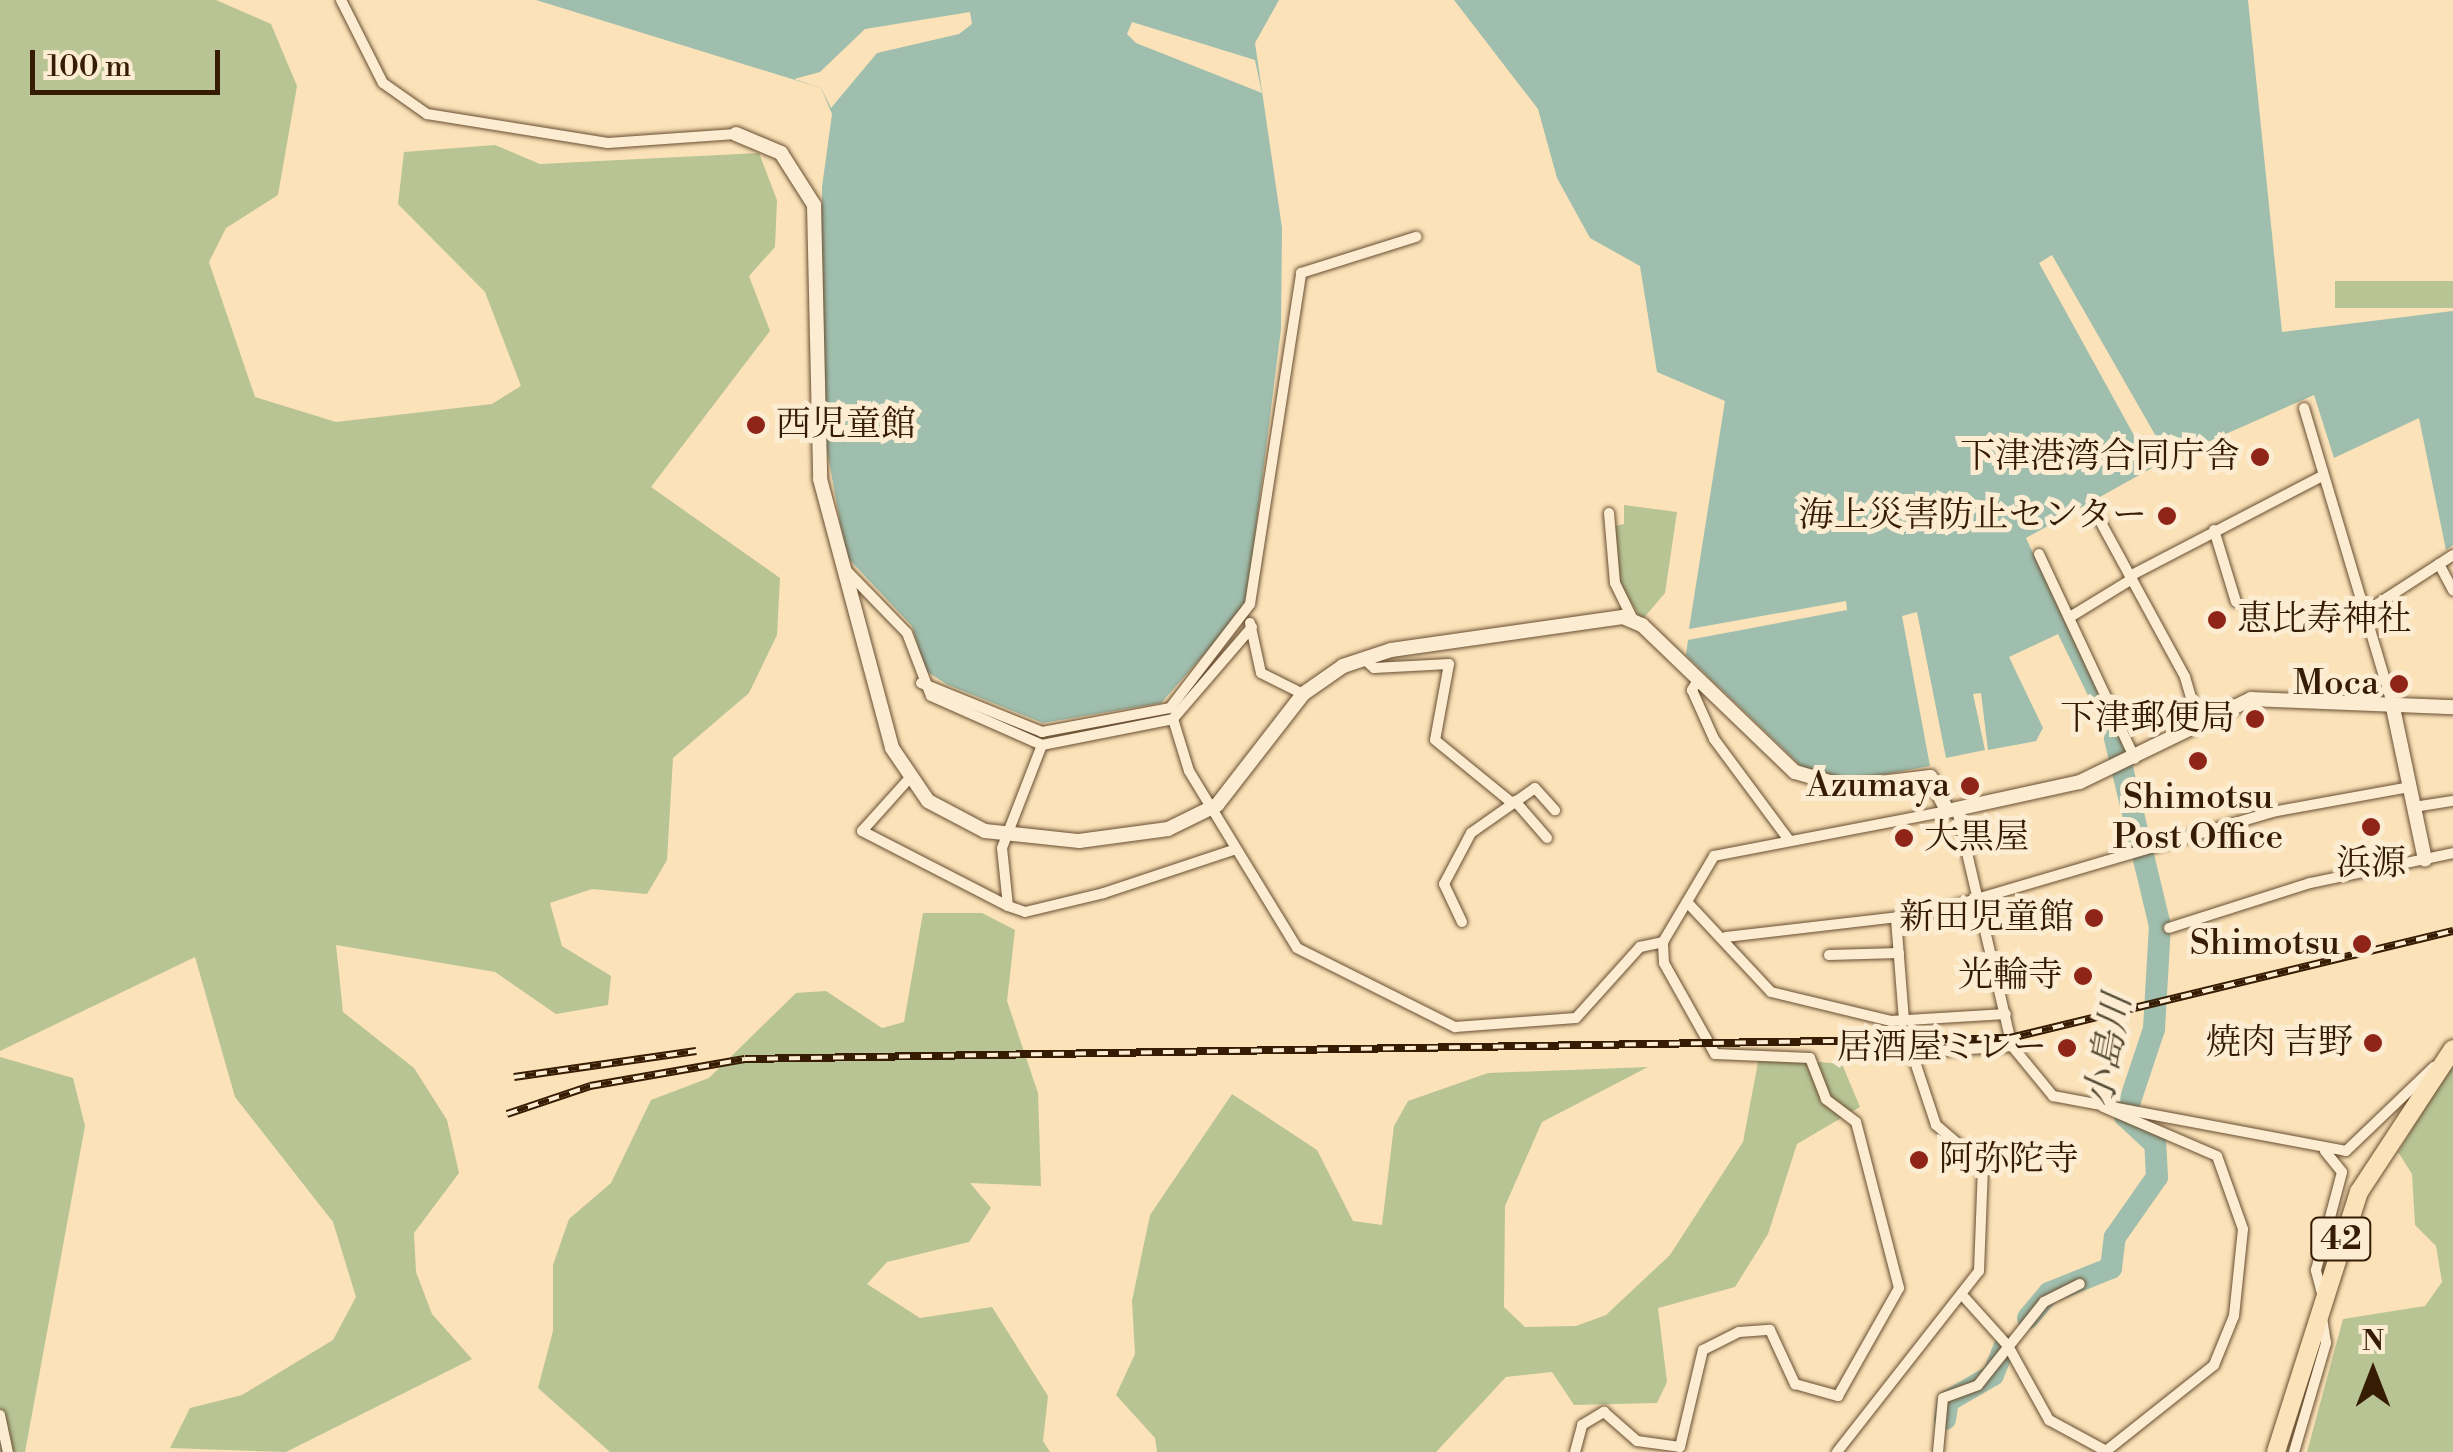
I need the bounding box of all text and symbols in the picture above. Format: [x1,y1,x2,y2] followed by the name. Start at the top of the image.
[35,30,225,92] scale bar
[47,48,131,86] text: 100 m
[776,404,916,446] place label: 西児童館
[745,414,767,436] marker: 西児童館
[1960,436,2240,478] place label: 下津港湾合同庁舎
[2249,446,2271,468] marker: 下津港湾合同庁舎
[1797,495,2147,537] place label: 海上災害防止センター
[2156,505,2178,527] marker: 海上災害防止センター
[2237,599,2412,641] place label: 恵比寿神社
[2206,609,2228,631] marker: 恵比寿神社
[2293,663,2379,705] place label: Moca
[2388,673,2410,695] marker: Moca
[2060,698,2235,740] place label: 下津郵便局
[2244,708,2266,730] marker: 下津郵便局
[2187,750,2209,772] marker: Shimotsu Post Office
[1807,765,1950,807] place label: Azumaya
[1959,775,1981,797] marker: Azumaya
[2113,777,2283,859] place label: Shimotsu Post Office
[2360,816,2382,838] marker: 浜源
[1924,817,2029,859] place label: 大黒屋
[1893,827,1915,849] marker: 大黒屋
[2336,843,2406,885] place label: 浜源
[1899,897,2074,939] place label: 新田児童館
[2083,907,2105,929] marker: 新田児童館
[2190,923,2340,965] place label: Shimotsu
[2349,931,2375,957] marker: Shimotsu
[1958,955,2063,997] place label: 光輪寺
[2072,965,2094,987] marker: 光輪寺
[2077,991,2141,1111] water label: 小島川
[2206,1022,2353,1064] place label: 焼肉 吉野
[1837,1027,2047,1069] place label: 居酒屋ミレー
[2362,1032,2384,1054] marker: 焼肉 吉野
[2056,1037,2078,1059] marker: 居酒屋ミレー
[1939,1139,2079,1181] place label: 阿弥陀寺
[1908,1149,1930,1171] marker: 阿弥陀寺
[2308,1212,2374,1266] road number: 42
[2323,1322,2423,1422] north arrow
[2362,1324,2384,1359] text: N

